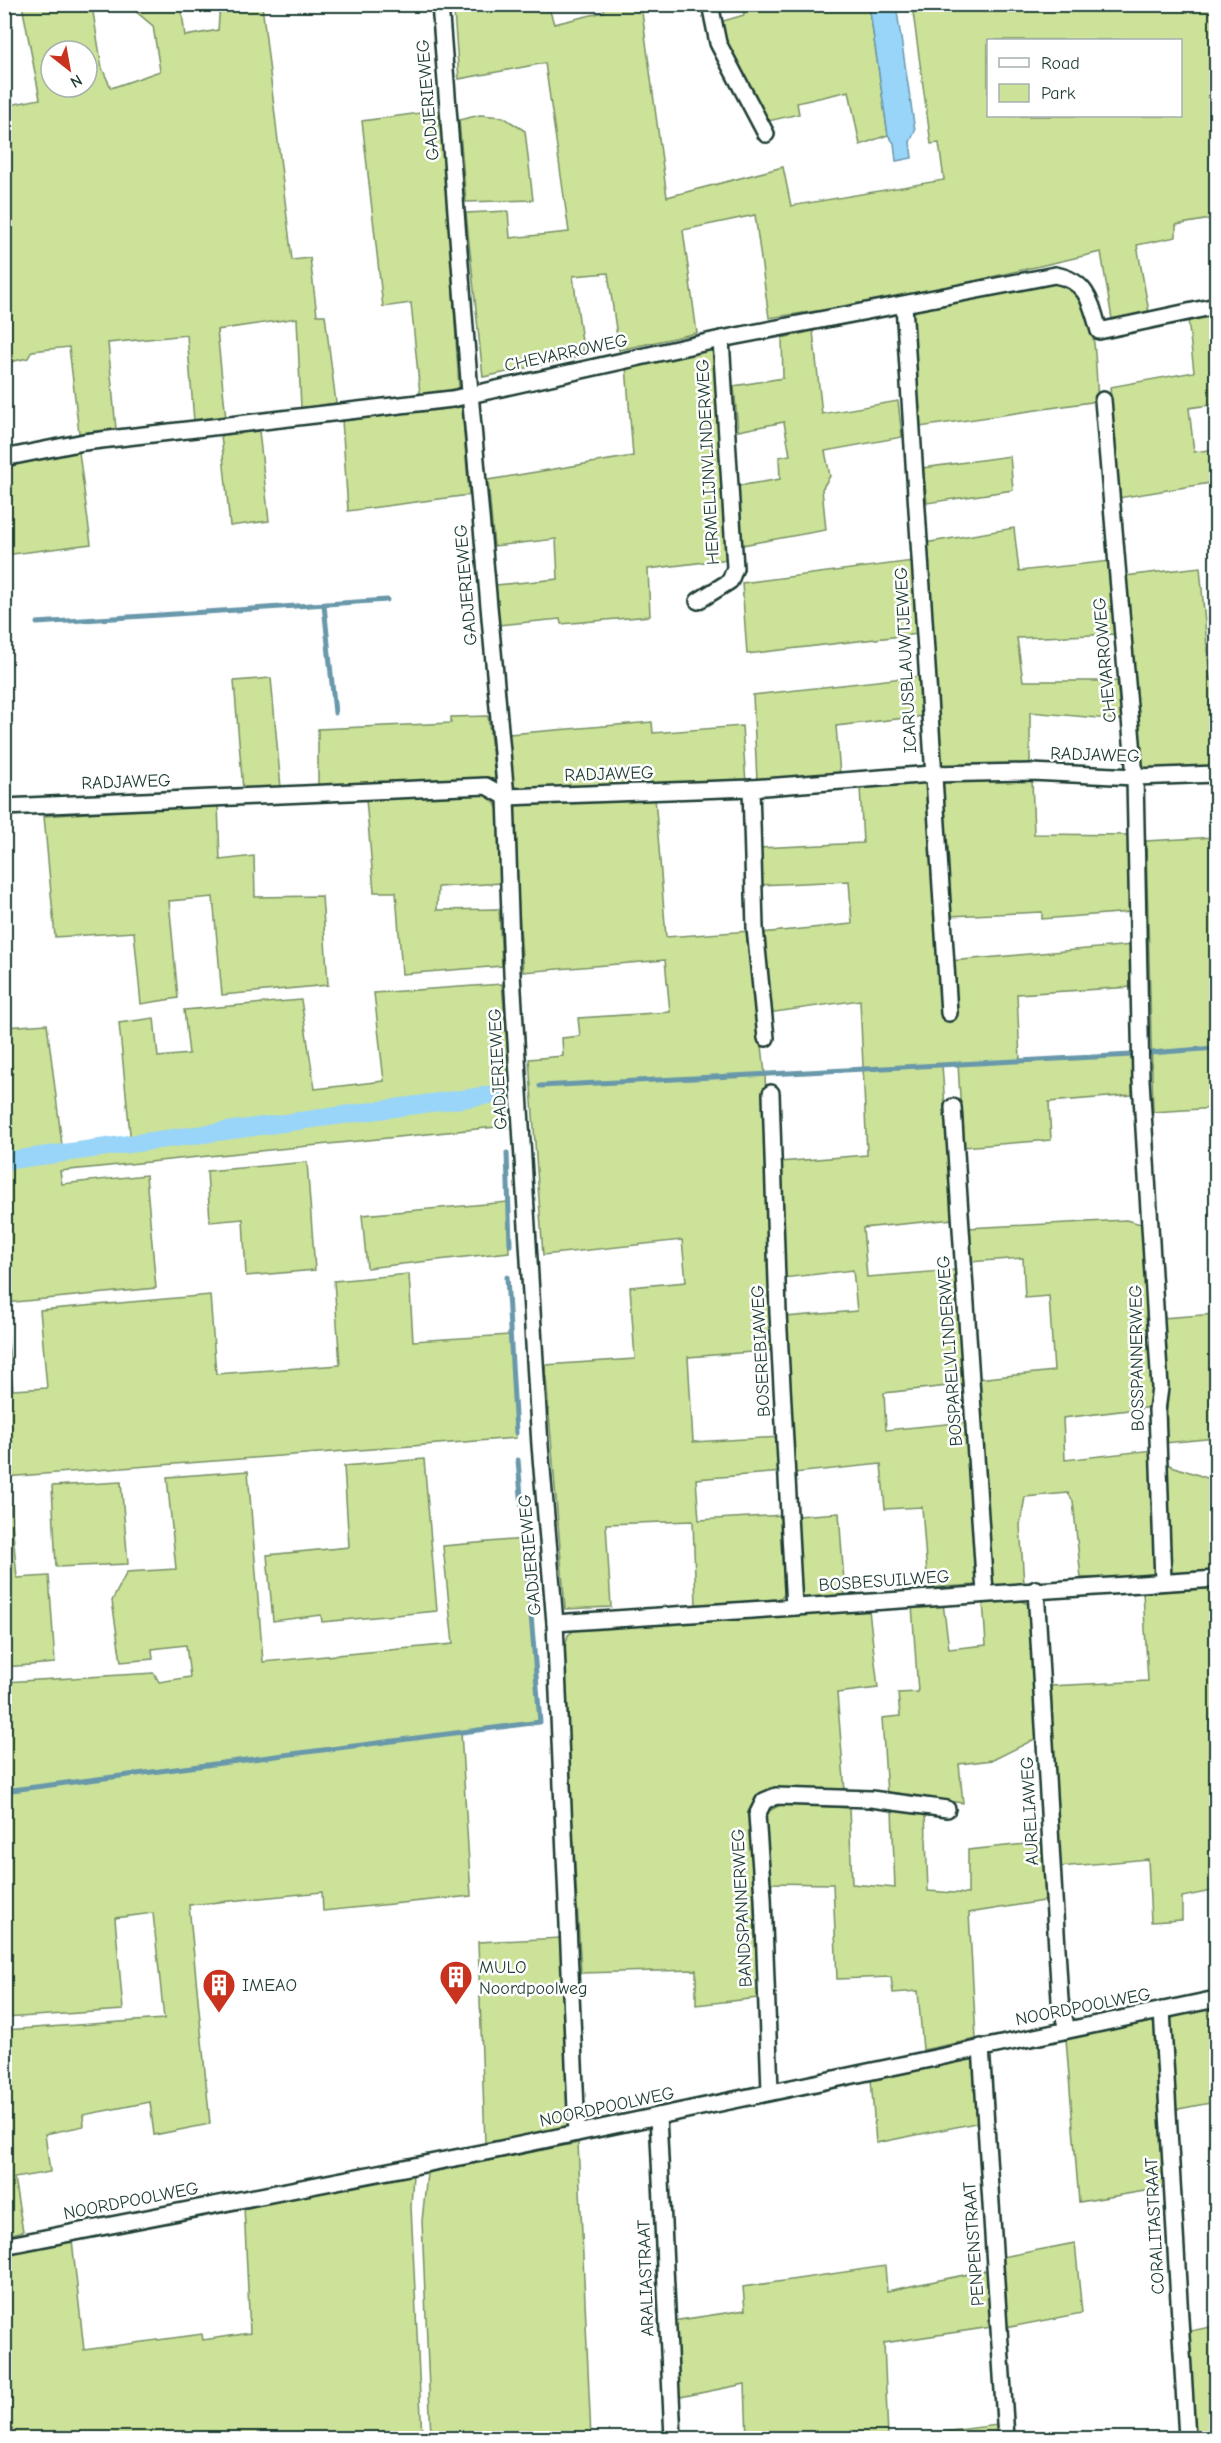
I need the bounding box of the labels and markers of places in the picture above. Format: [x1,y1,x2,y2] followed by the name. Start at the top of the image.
[479,1957,588,1999] place label: MULO Noordpoolweg
[438,1959,474,2006] building icon: MULO Noordpoolweg
[201,1967,237,2014] building icon: IMEAO
[242,1975,297,1996] place label: IMEAO

